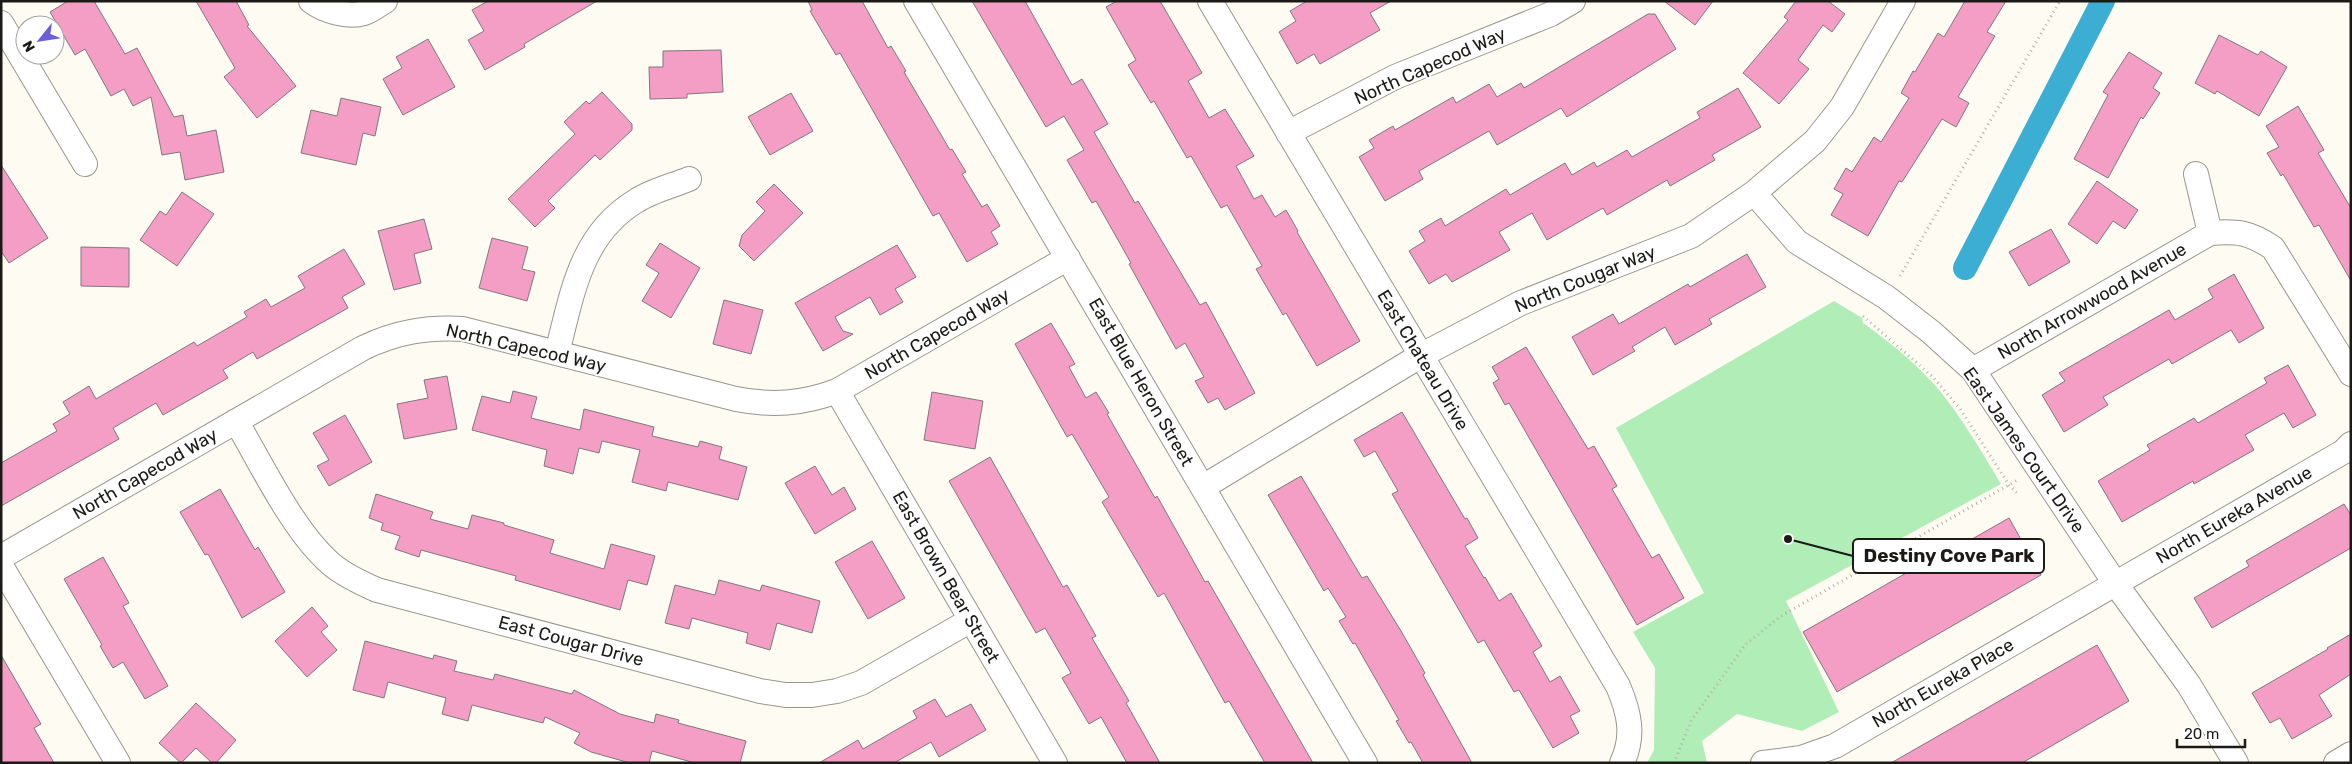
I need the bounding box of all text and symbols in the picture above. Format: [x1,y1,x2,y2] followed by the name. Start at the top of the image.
[15,15,65,65] north arrow
[1351,23,1509,109] street label: North Capecod Way
[19,38,39,55] text: N
[1994,238,2190,364] street label: North Arrowwood Avenue
[1511,241,1659,317] street label: North Cougar Way
[861,284,1013,384] street label: North Capecod Way
[1372,286,1474,434] street label: East Chateau Drive
[1084,294,1198,470] street label: East Blue Heron Street
[444,319,608,377] street label: North Capecod Way
[1958,363,2090,537] street label: East James Court Drive
[69,424,221,524] street label: North Capecod Way
[2152,461,2316,569] street label: North Eureka Avenue
[888,487,1004,667] street label: East Brown Bear Street
[1853,539,2044,573] callout: Destiny Cove Park
[1864,544,2034,567] text: Destiny Cove Park
[496,611,646,671] street label: East Cougar Drive
[1868,634,2018,732] street label: North Eureka Place
[2177,716,2244,748] scale bar
[2184,725,2219,743] text: 20 m

